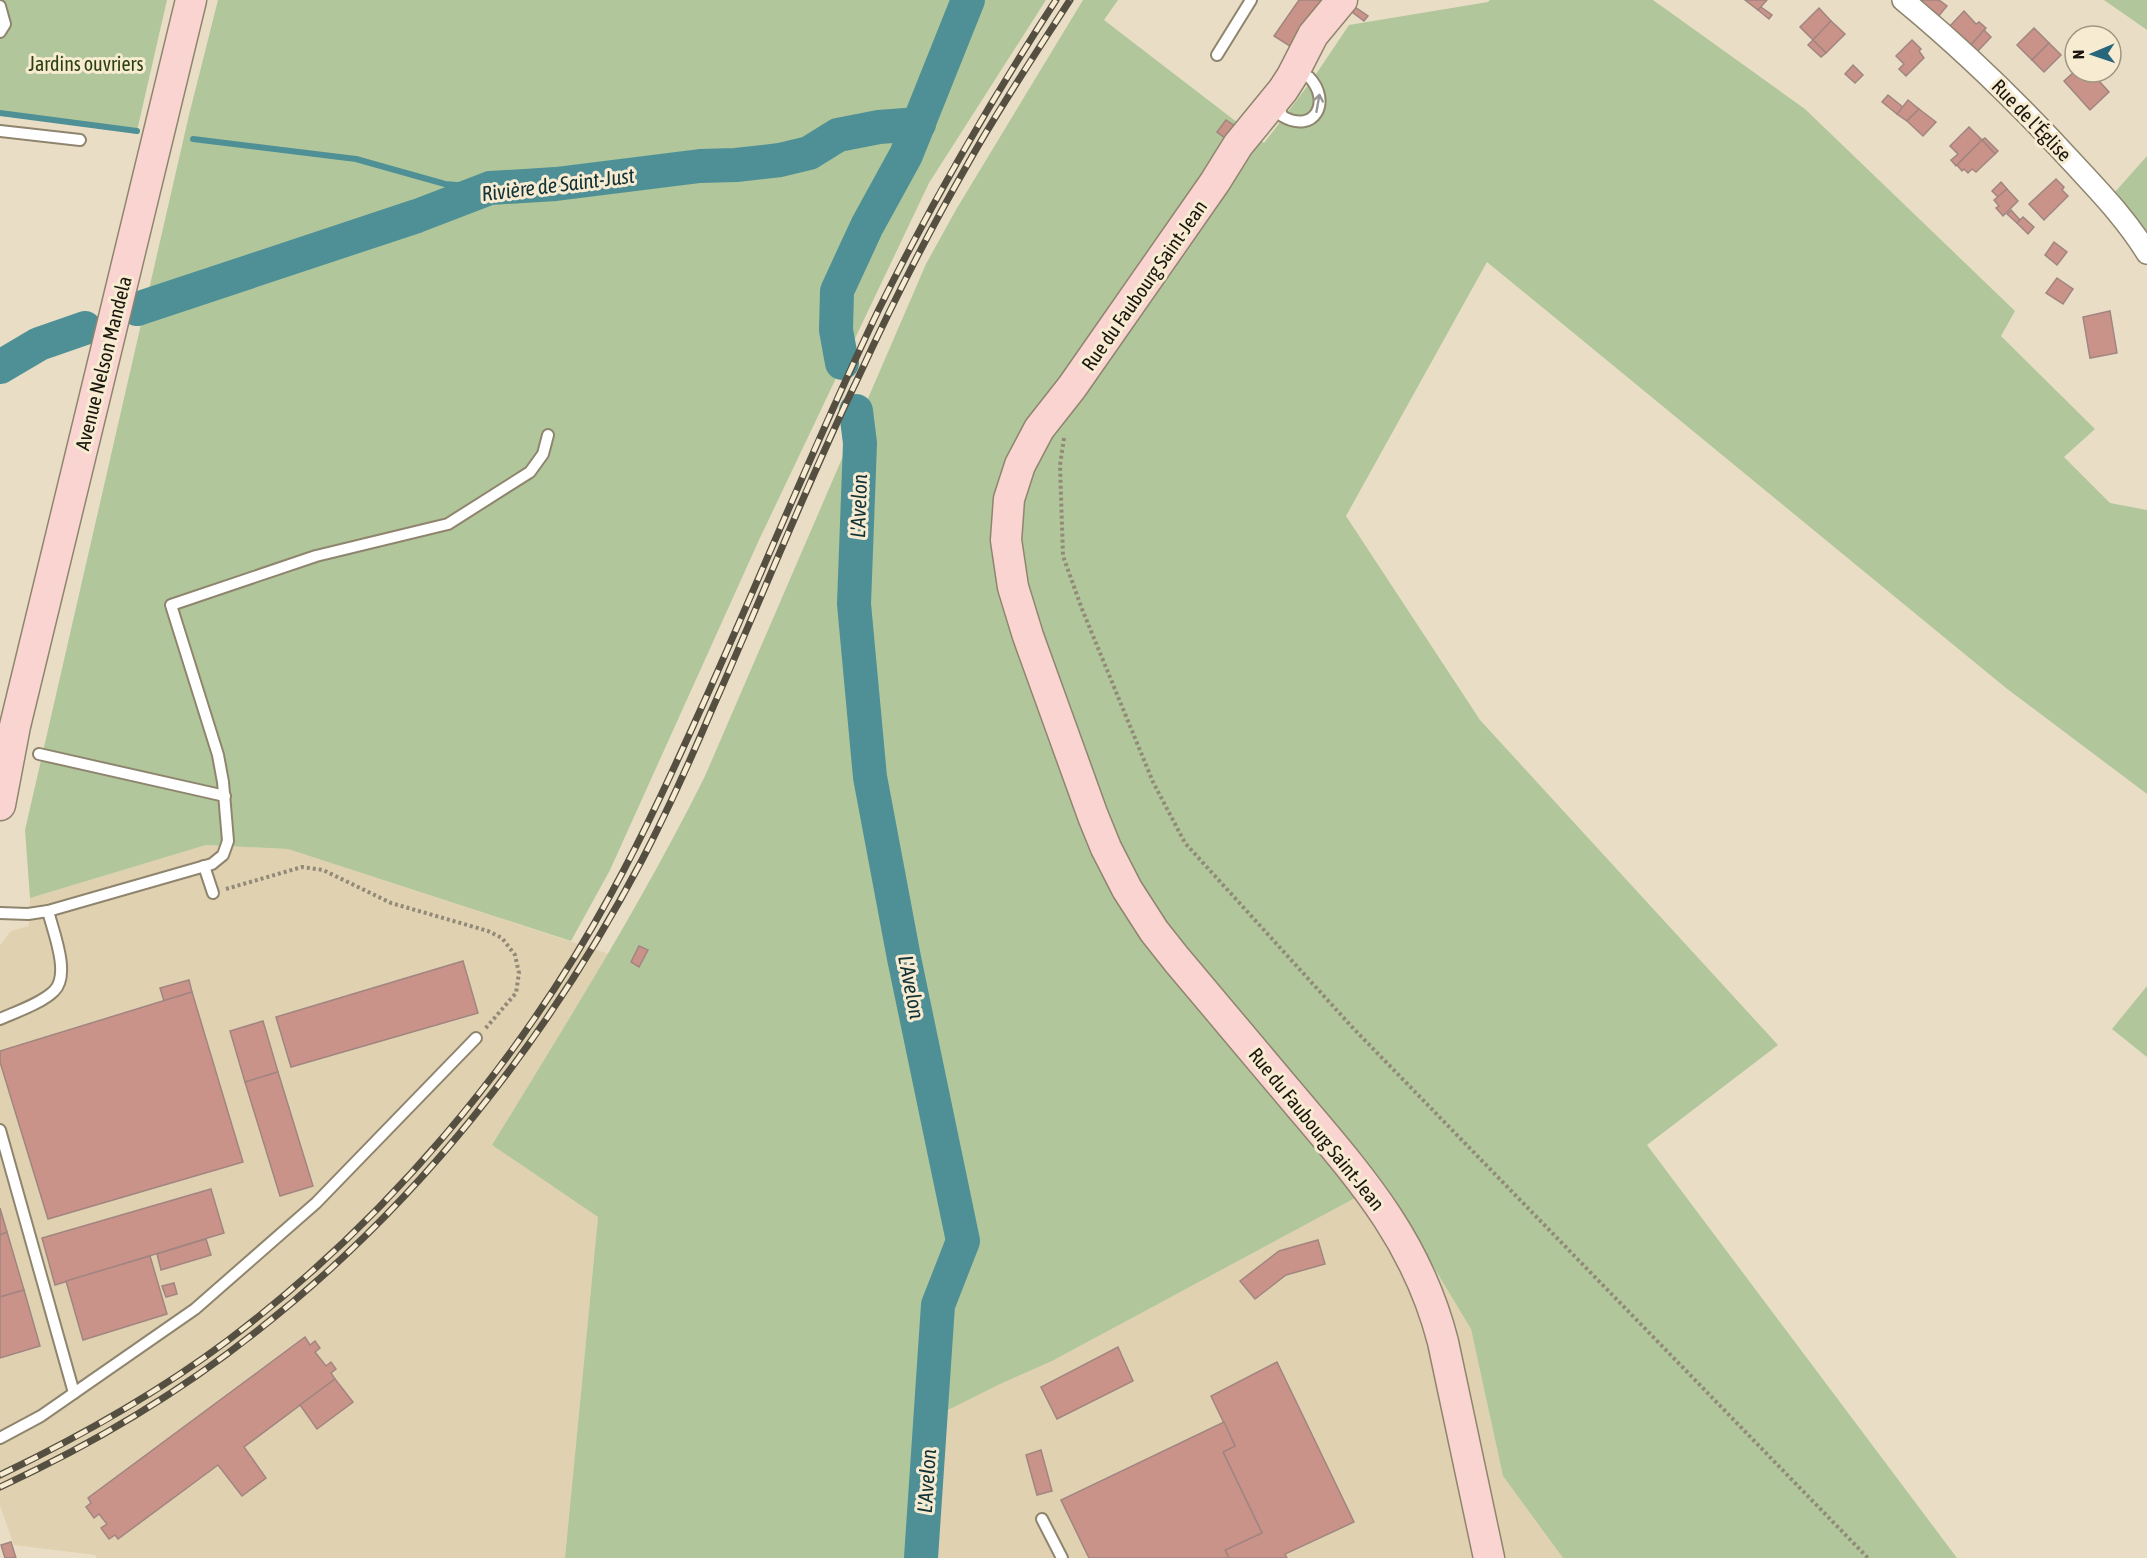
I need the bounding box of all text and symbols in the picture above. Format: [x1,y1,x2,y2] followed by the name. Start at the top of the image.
[2063,24,2123,84] north arrow
[2069,49,2087,60] text: N
[28,52,144,75] park label: Jardins ouvriers
[1987,74,2077,166] street label: Rue de l'Église
[1313,94,1324,113] one-way arrow
[480,163,636,205] water label: Rivière de Saint-Just
[1077,196,1211,374] street label: Rue du Faubourg Saint-Jean
[70,273,136,453] street label: Avenue Nelson Mandela
[845,474,871,538] water label: L'Avelon
[894,953,930,1021] water label: L'Avelon
[1244,1043,1390,1215] street label: Rue du Faubourg Saint-Jean
[912,1448,940,1514] water label: L'Avelon

